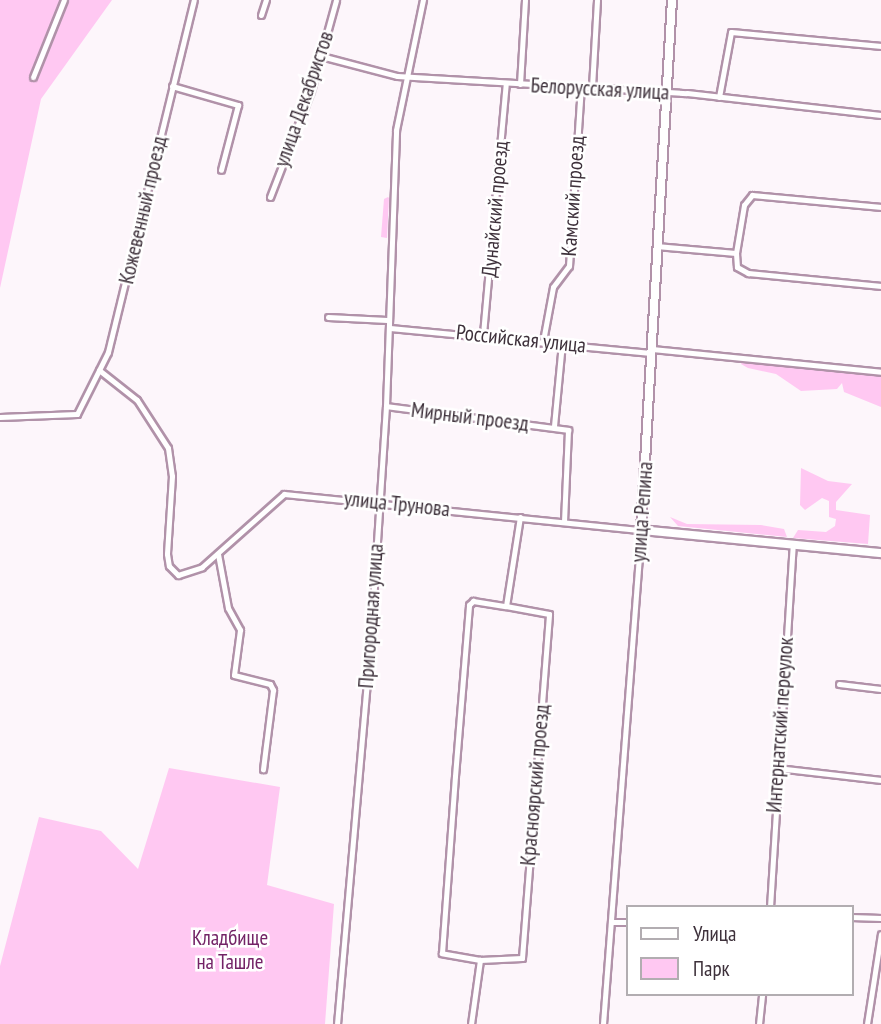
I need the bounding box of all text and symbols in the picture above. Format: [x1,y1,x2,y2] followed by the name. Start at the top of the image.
[269,28,339,170] street label: улица Декабристов
[530,73,670,105] street label: Белорусская улица
[114,134,172,286] street label: Кожевенный проезд
[556,135,590,257] street label: Камский проезд
[476,140,514,278] street label: Дунайский проезд
[455,320,587,358] street label: Российская улица
[410,397,530,437] street label: Мирный проезд
[626,461,658,563] street label: улица Репина
[343,486,451,522] street label: улица Трунова
[353,543,389,689] street label: Пригородная улица
[761,636,799,814] street label: Интернатский переулок
[515,703,555,867] street label: Красноярский проезд
[626,905,853,996] legend
[693,920,736,947] text: Улица
[192,925,268,975] park label: Кладбище на Ташле
[693,955,730,982] text: Парк

